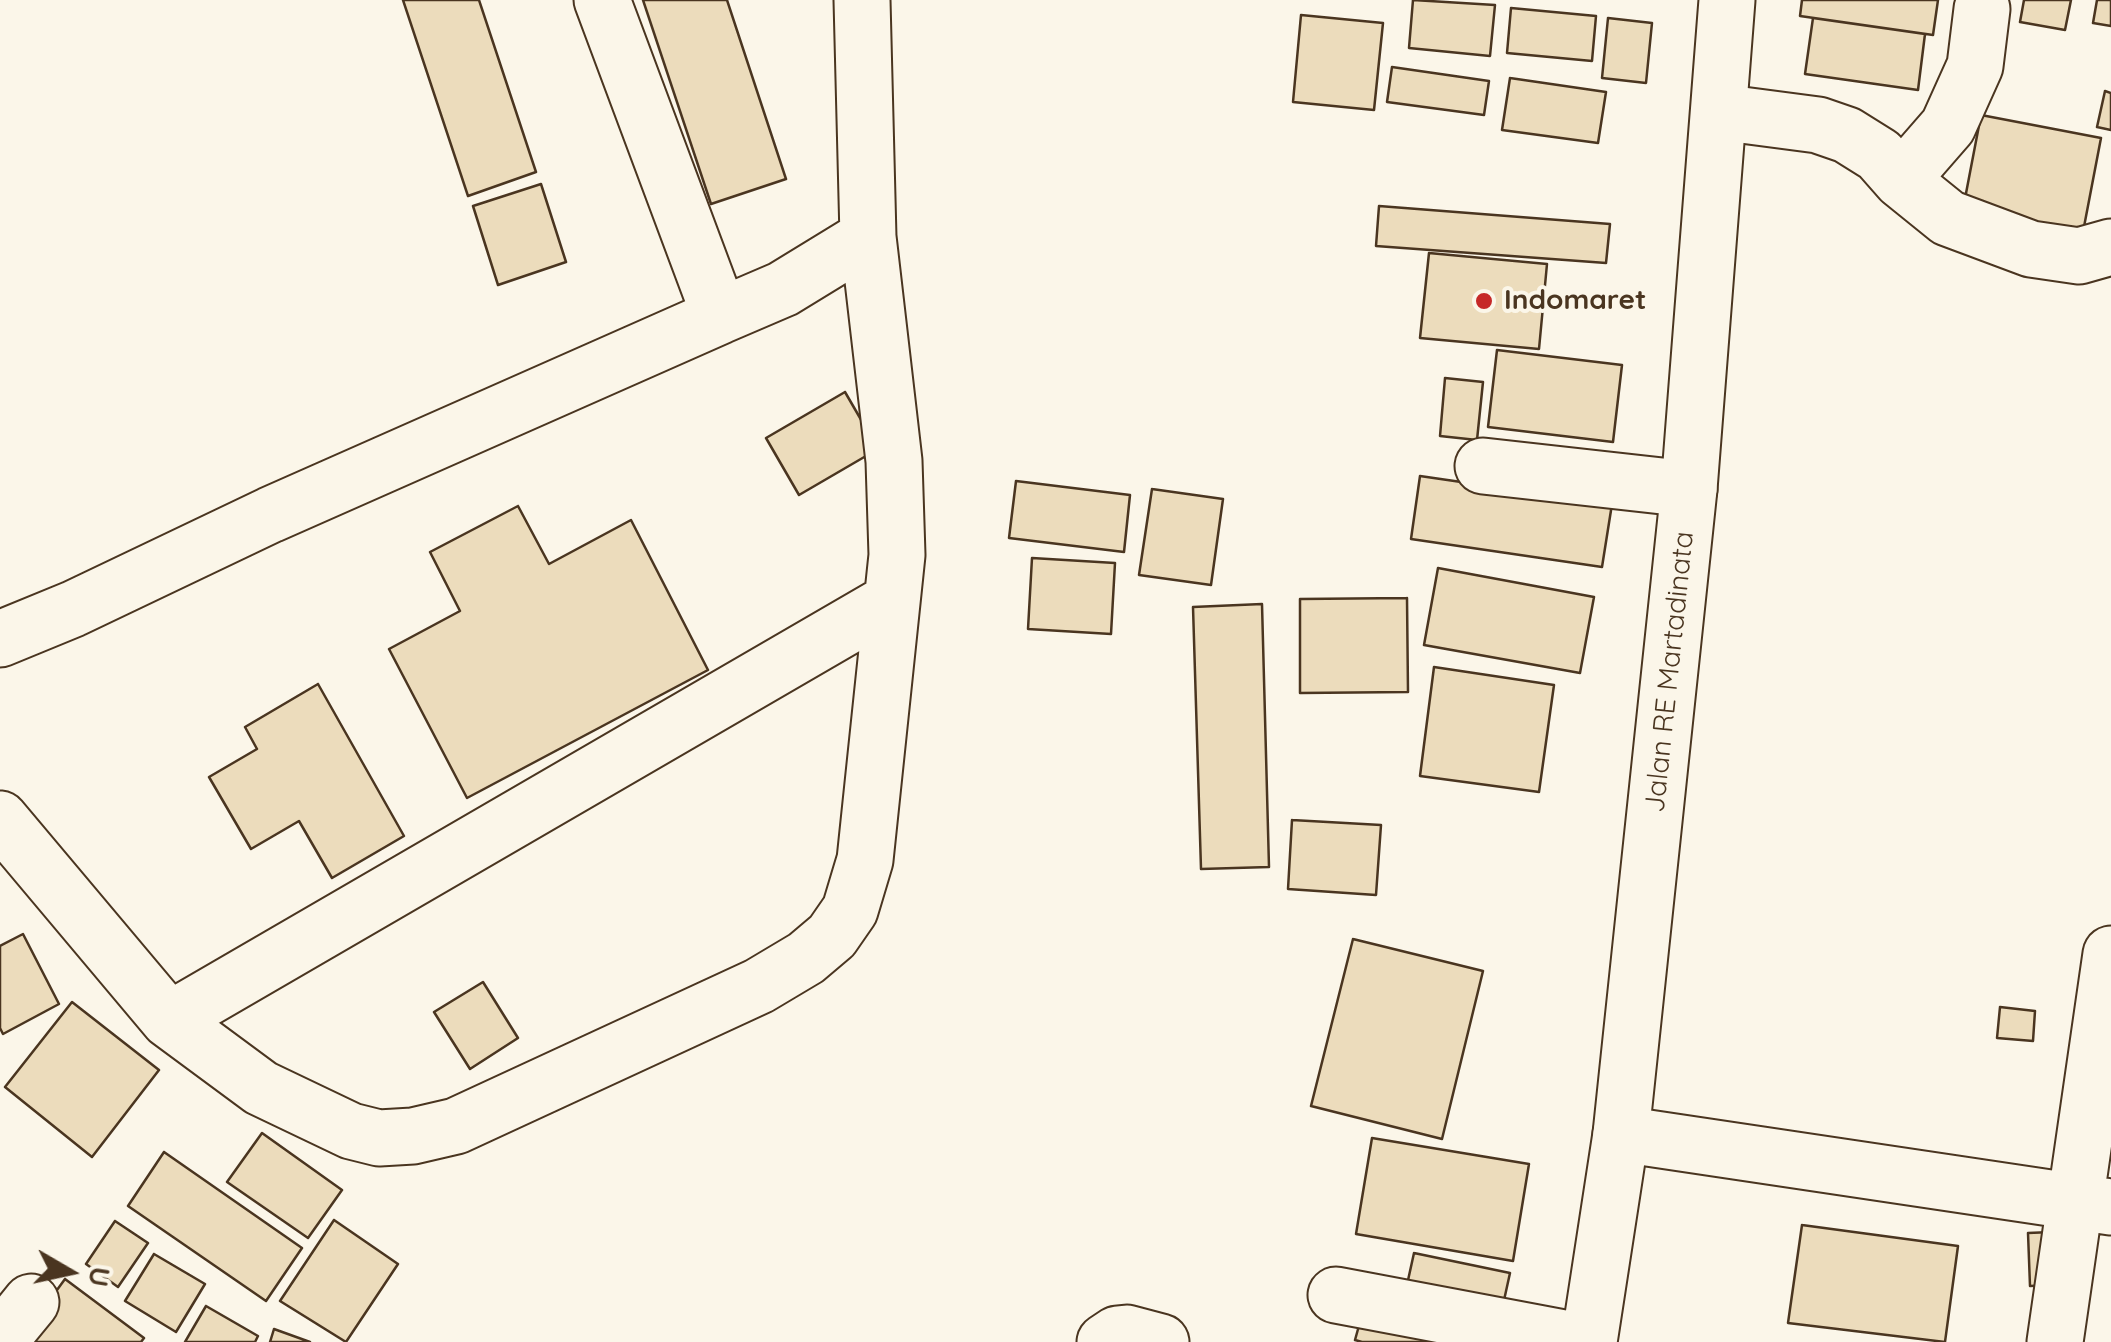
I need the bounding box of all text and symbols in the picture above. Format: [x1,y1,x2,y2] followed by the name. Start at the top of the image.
[1504,284,1646,318] place label: Indomaret
[1473,290,1495,312] marker: Indomaret
[1639,530,1701,814] street label: Jalan RE Martadinata
[20,1222,120,1322] north arrow
[81,1264,119,1289] text: U

